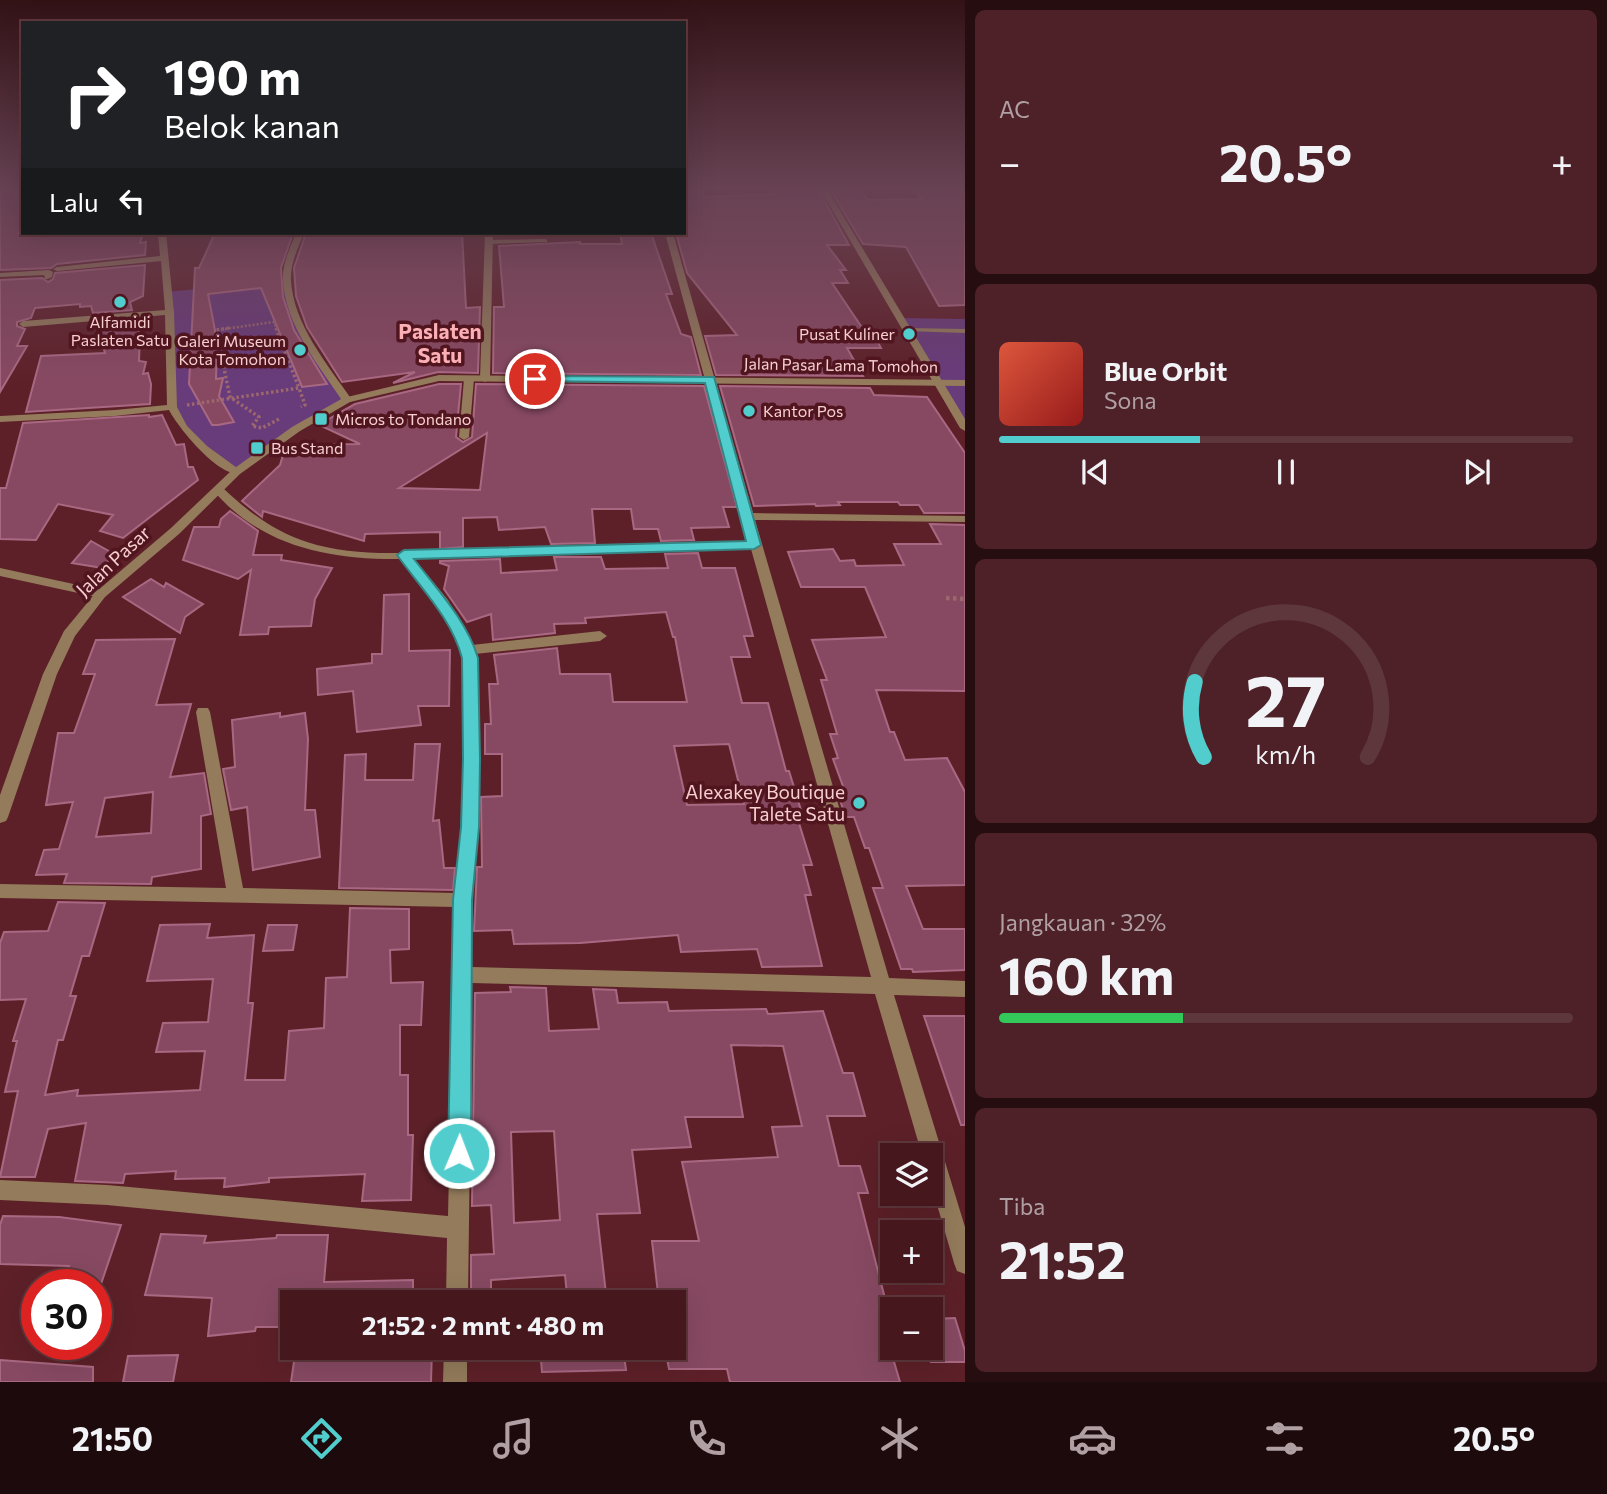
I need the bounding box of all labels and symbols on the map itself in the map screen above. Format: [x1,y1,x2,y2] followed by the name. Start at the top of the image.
[112,294,128,310] marker: Alfamidi Paslaten Satu
[71,312,169,349] place label: Alfamidi Paslaten Satu
[398,318,482,367] district label: Paslaten Satu
[799,324,896,343] place label: Pusat Kuliner
[901,326,917,342] marker: Pusat Kuliner
[177,331,286,368] place label: Galeri Museum Kota Tomohon
[292,342,308,358] marker: Galeri Museum Kota Tomohon
[505,349,565,409] pin
[744,353,938,376] street label: Jalan Pasar Lama Tomohon
[763,401,843,420] place label: Kantor Pos
[741,403,757,419] marker: Kantor Pos
[335,409,471,428] place label: Micros to Tondano
[313,411,329,427] marker: Micros to Tondano
[271,438,343,457] place label: Bus Stand
[249,440,265,456] marker: Bus Stand
[71,520,155,601] street label: Jalan Pasar
[685,780,845,825] place label: Alexakey Boutique Talete Satu
[851,795,867,811] marker: Alexakey Boutique Talete Satu
[422,1116,496,1190] position arrow
[21,1269,112,1360] speed limit sign: 30

